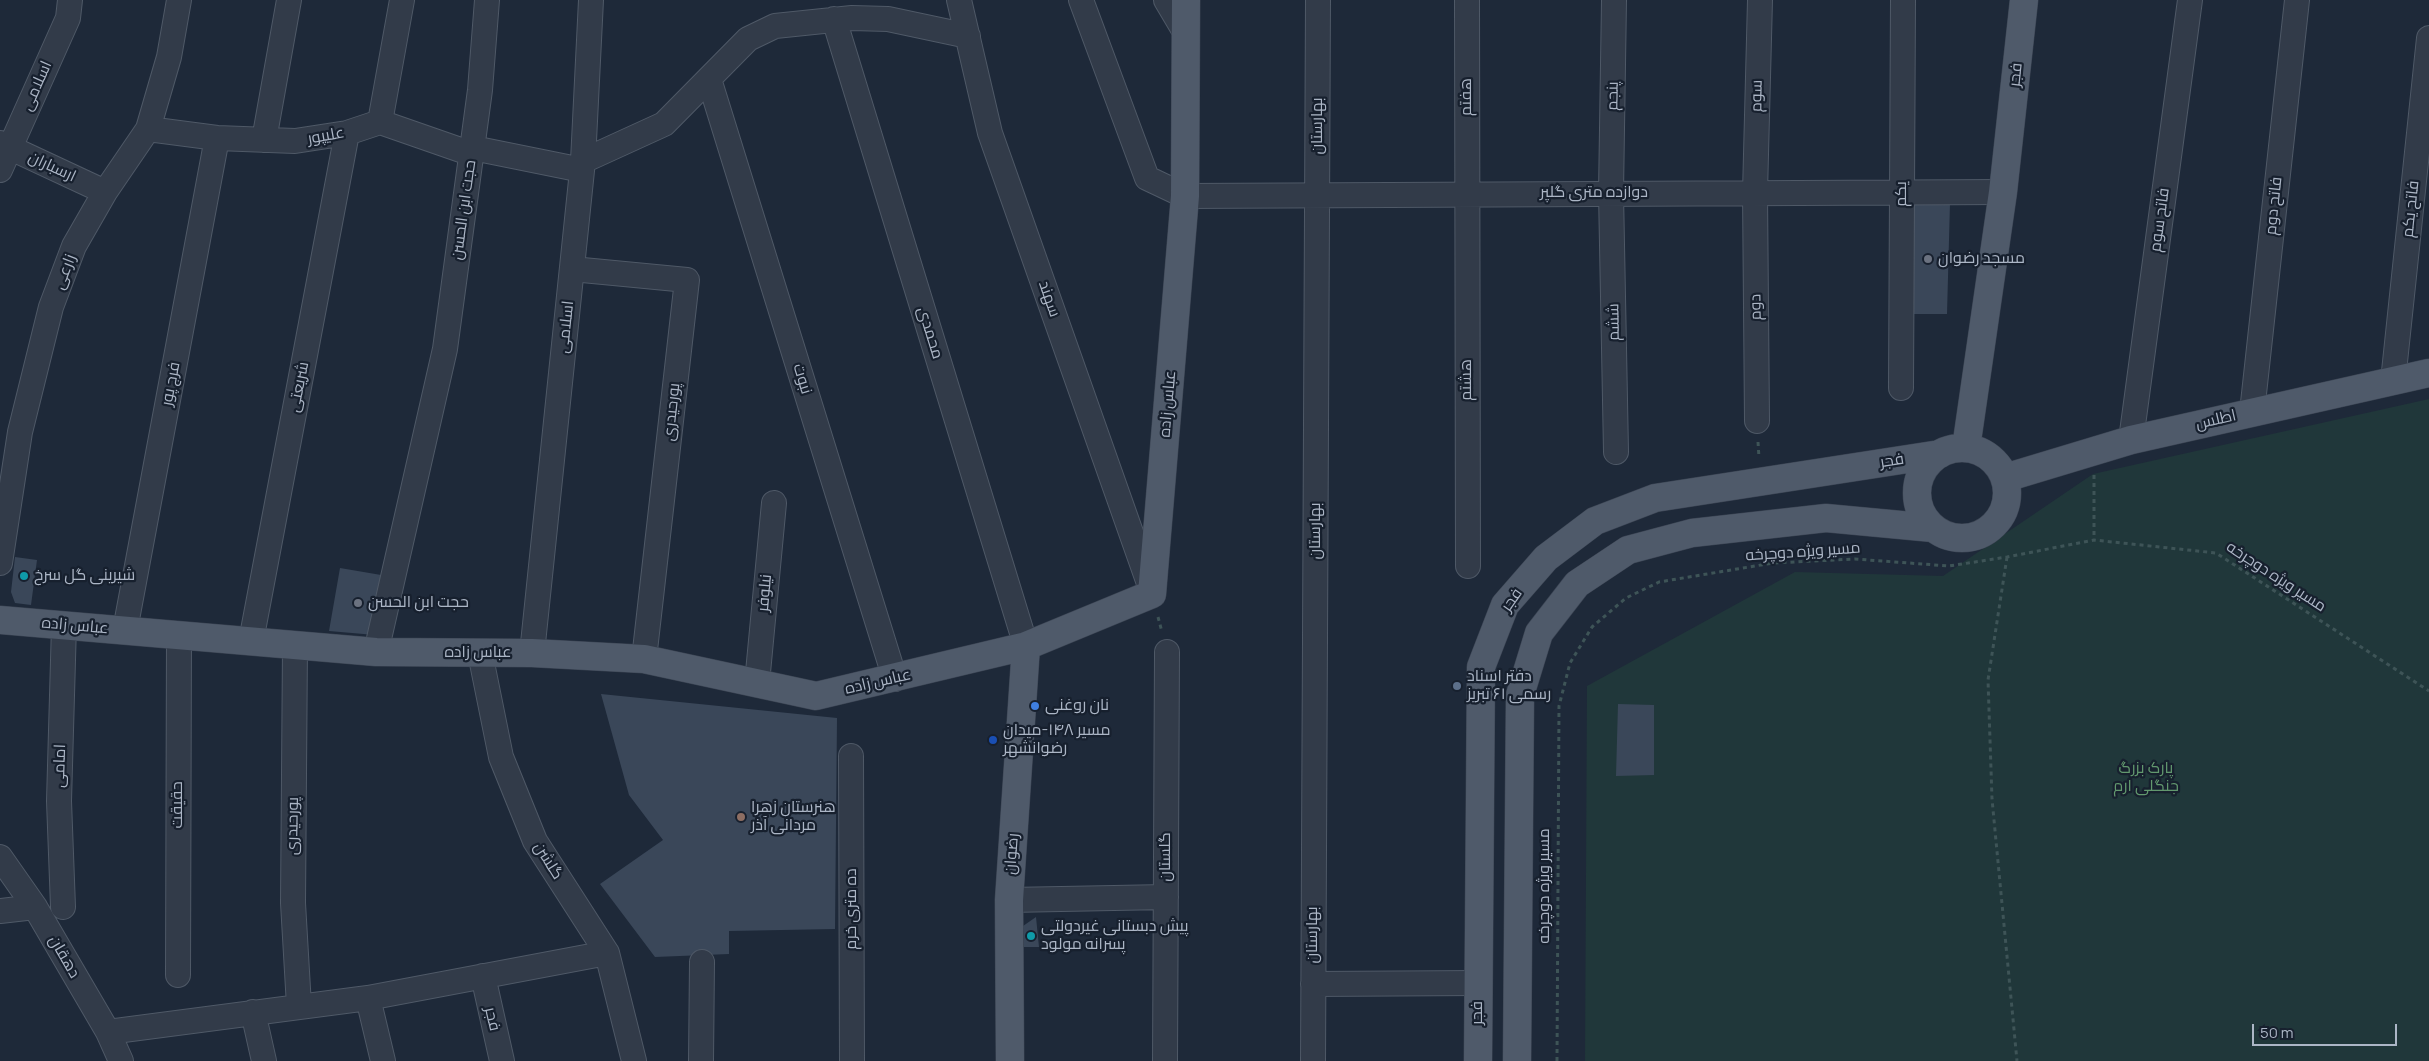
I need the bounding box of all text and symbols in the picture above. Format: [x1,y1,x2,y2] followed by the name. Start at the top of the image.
[18,58,56,114] street label: اسلامی
[2005,62,2027,88] street label: فجر
[1457,78,1477,116] street label: هفتم
[1747,80,1767,112] street label: سوم
[1603,81,1623,111] street label: پنجم
[1308,97,1328,155] street label: بهارستان
[306,123,346,149] street label: علیپور
[25,148,79,186] street label: ارسباران
[447,159,481,261] street label: حجت ابن الحسن
[2261,176,2287,236] street label: فاتح دوم
[2398,180,2424,238] street label: فاتح یکم
[1892,181,1912,207] street label: یکم
[1540,183,1648,203] street label: دوازده متری گلپر
[2146,187,2174,253] street label: فاتح سوم
[1938,249,2025,269] place label: مسجد رضوان
[50,252,80,292] street label: زارعی
[1922,253,1934,265] marker: مسجد رضوان
[1034,278,1064,320] street label: سهند
[1746,294,1766,320] street label: دوم
[554,300,578,354] street label: اسلامی
[1604,303,1624,341] street label: ششم
[913,305,947,361] street label: محمدی
[1457,359,1477,401] street label: هشتم
[157,360,185,408] street label: فرج پور
[285,360,313,414] street label: شریعتی
[788,361,816,397] street label: نبوت
[1156,370,1180,438] street label: عباس زاده
[659,382,685,442] street label: پورحیدری
[2194,406,2238,434] street label: اطلس
[1879,450,1905,472] street label: فجر
[1306,502,1326,560] street label: بهارستان
[1745,538,1861,566] street label: مسیر ویژه دوچرخه
[2222,538,2330,616] street label: مسیر ویژه دوچرخه
[34,566,135,586] place label: شیرینی گل سرخ
[18,570,30,582] marker: شیرینی گل سرخ
[754,573,776,613] street label: نیلوفر
[1497,585,1527,615] street label: فجر
[368,593,469,613] place label: حجت ابن الحسن
[352,597,364,609] marker: حجت ابن الحسن
[41,614,109,638] street label: عباس زاده
[444,643,512,663] street label: عباس زاده
[843,665,913,699] street label: عباس زاده
[1467,667,1551,705] place label: دفتر اسناد رسمی ۶۱ تبریز
[1451,680,1463,692] marker: دفتر اسناد رسمی ۶۱ تبریز
[1045,696,1109,716] place label: نان روغنی
[1029,700,1041,712] marker: نان روغنی
[1003,721,1111,759] place label: مسیر ۱۴۸-میدان رضوانشهر
[987,734,999,746] marker: مسیر ۱۴۸-میدان رضوانشهر
[50,744,70,788] street label: امامی
[2113,759,2179,797] park label: پارک بزرگ جنگلی ارم
[168,781,188,829] street label: حقیقت
[283,797,303,855] street label: پورحیدری
[751,798,836,836] place label: هنرستان زهرا مردانی آذر
[735,811,747,823] marker: هنرستان زهرا مردانی آذر
[1535,828,1555,944] street label: مسیر ویژه دوچرخه
[1156,832,1176,882] street label: گلستان
[1001,833,1023,875] street label: رضوان
[529,839,567,883] street label: گلشن
[842,868,862,950] street label: ده متری خرم
[1303,906,1323,964] street label: بهارستان
[1041,917,1189,955] place label: پیش دبستانی غیردولتی پسرانه مولود
[1025,930,1037,942] marker: پیش دبستانی غیردولتی پسرانه مولود
[44,932,84,982] street label: دهقان
[1468,1001,1488,1025] street label: فجر
[480,1005,504,1033] street label: فجر
[2254,1014,2399,1046] scale bar
[2260,1022,2294,1043] text: 50 m

